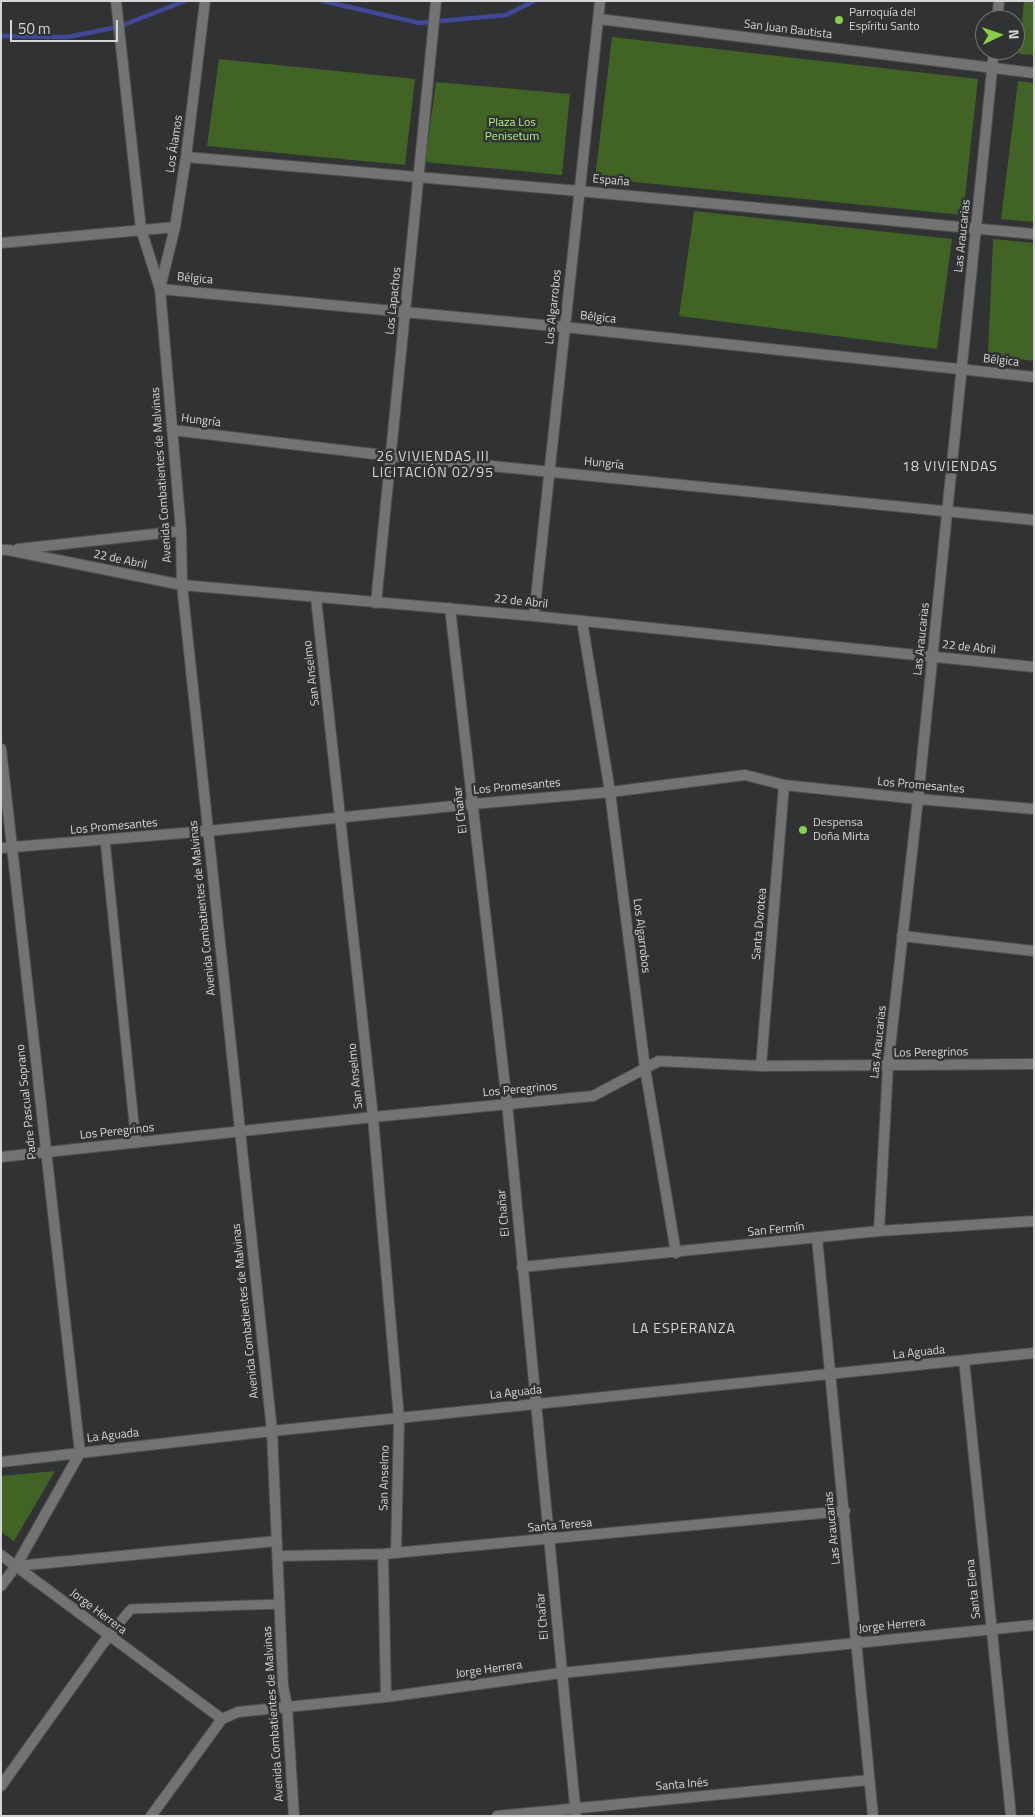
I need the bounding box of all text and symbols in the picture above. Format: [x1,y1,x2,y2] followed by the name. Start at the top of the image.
[849,6,920,34] place label: Parroquía del Espíritu Santo
[12,10,120,42] scale bar
[975,10,1025,60] north arrow
[833,14,845,26] marker: Parroquía del Espíritu Santo
[18,17,51,40] text: 50 m
[743,17,833,43] street label: San Juan Bautista
[1004,29,1025,40] text: N
[164,114,186,174] street label: Los Álamos
[485,116,539,144] park label: Plaza Los Penisetum
[592,172,630,190] street label: España
[952,199,974,273] street label: Las Araucarias
[383,266,405,336] street label: Los Lapachos
[543,269,565,345] street label: Los Algarrobos
[176,270,214,288] street label: Bélgica
[579,309,617,327] street label: Bélgica
[982,352,1020,370] street label: Bélgica
[149,387,175,563] street label: Avenida Combatientes de Malvinas
[180,411,222,431] street label: Hungría
[370,450,496,482] district label: 26 VIVIENDAS III LICITACIÓN 02/95
[583,455,625,473] street label: Hungría
[901,460,999,476] district label: 18 VIVIENDAS
[92,547,148,573] street label: 22 de Abril
[493,592,549,612] street label: 22 de Abril
[911,602,933,676] street label: Las Araucarias
[941,638,997,658] street label: 22 de Abril
[301,639,323,707] street label: San Anselmo
[877,775,965,797] street label: Los Promesantes
[473,776,561,798] street label: Los Promesantes
[451,785,471,835] street label: El Chañar
[70,816,158,838] street label: Los Promesantes
[813,816,869,844] place label: Despensa Doña Mirta
[187,820,219,996] street label: Avenida Combatientes de Malvinas
[797,824,809,836] marker: Despensa Doña Mirta
[750,887,770,961] street label: Santa Dorotea
[629,898,653,974] street label: Los Algarrobos
[868,1005,890,1079] street label: Las Araucarias
[345,1042,367,1110] street label: San Anselmo
[14,1044,40,1160] street label: Padre Pascual Soprano
[893,1045,969,1061] street label: Los Peregrinos
[482,1080,558,1100] street label: Los Peregrinos
[79,1121,155,1143] street label: Los Peregrinos
[495,1189,513,1237] street label: El Chañar
[747,1220,805,1240] street label: San Fermín
[230,1223,262,1399] street label: Avenida Combatientes de Malvinas
[631,1322,737,1338] district label: LA ESPERANZA
[892,1343,946,1363] street label: La Aguada
[489,1383,543,1403] street label: La Aguada
[86,1426,140,1446] street label: La Aguada
[377,1445,393,1511] street label: San Anselmo
[822,1491,844,1565] street label: Las Araucarias
[527,1516,593,1536] street label: Santa Teresa
[964,1559,984,1619] street label: Santa Elena
[67,1586,129,1638] street label: Jorge Herrera
[534,1592,552,1640] street label: El Chañar
[858,1615,926,1637] street label: Jorge Herrera
[261,1626,287,1802] street label: Avenida Combatientes de Malvinas
[455,1658,523,1682] street label: Jorge Herrera
[655,1776,709,1794] street label: Santa Inés

